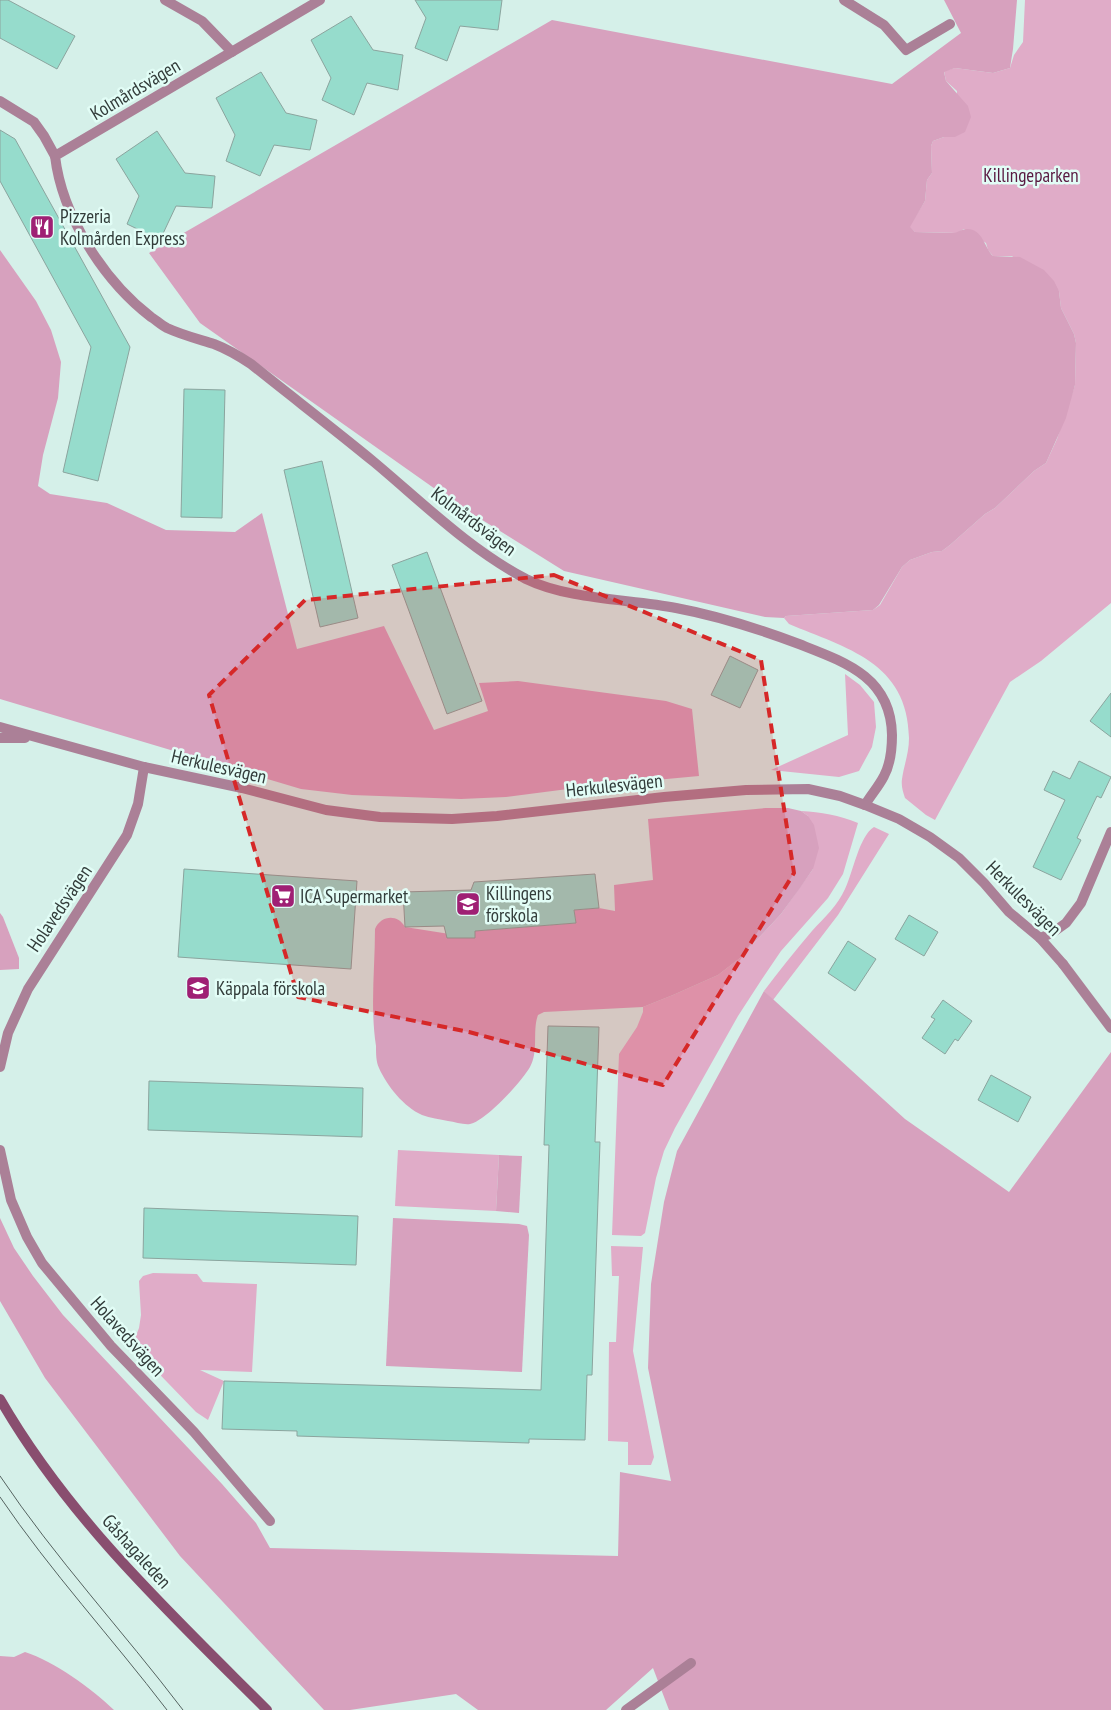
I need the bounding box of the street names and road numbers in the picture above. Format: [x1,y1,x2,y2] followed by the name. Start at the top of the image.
[86,53,184,125] street label: Kolmårdsvägen
[427,481,521,561] street label: Kolmårdsvägen
[169,743,269,789] street label: Herkulesvägen
[565,768,663,802] street label: Herkulesvägen
[981,855,1067,941] street label: Herkulesvägen
[21,860,97,956] street label: Holavedsvägen
[86,1291,170,1381] street label: Holavedsvägen
[97,1509,177,1593] street label: Gåshagaleden

